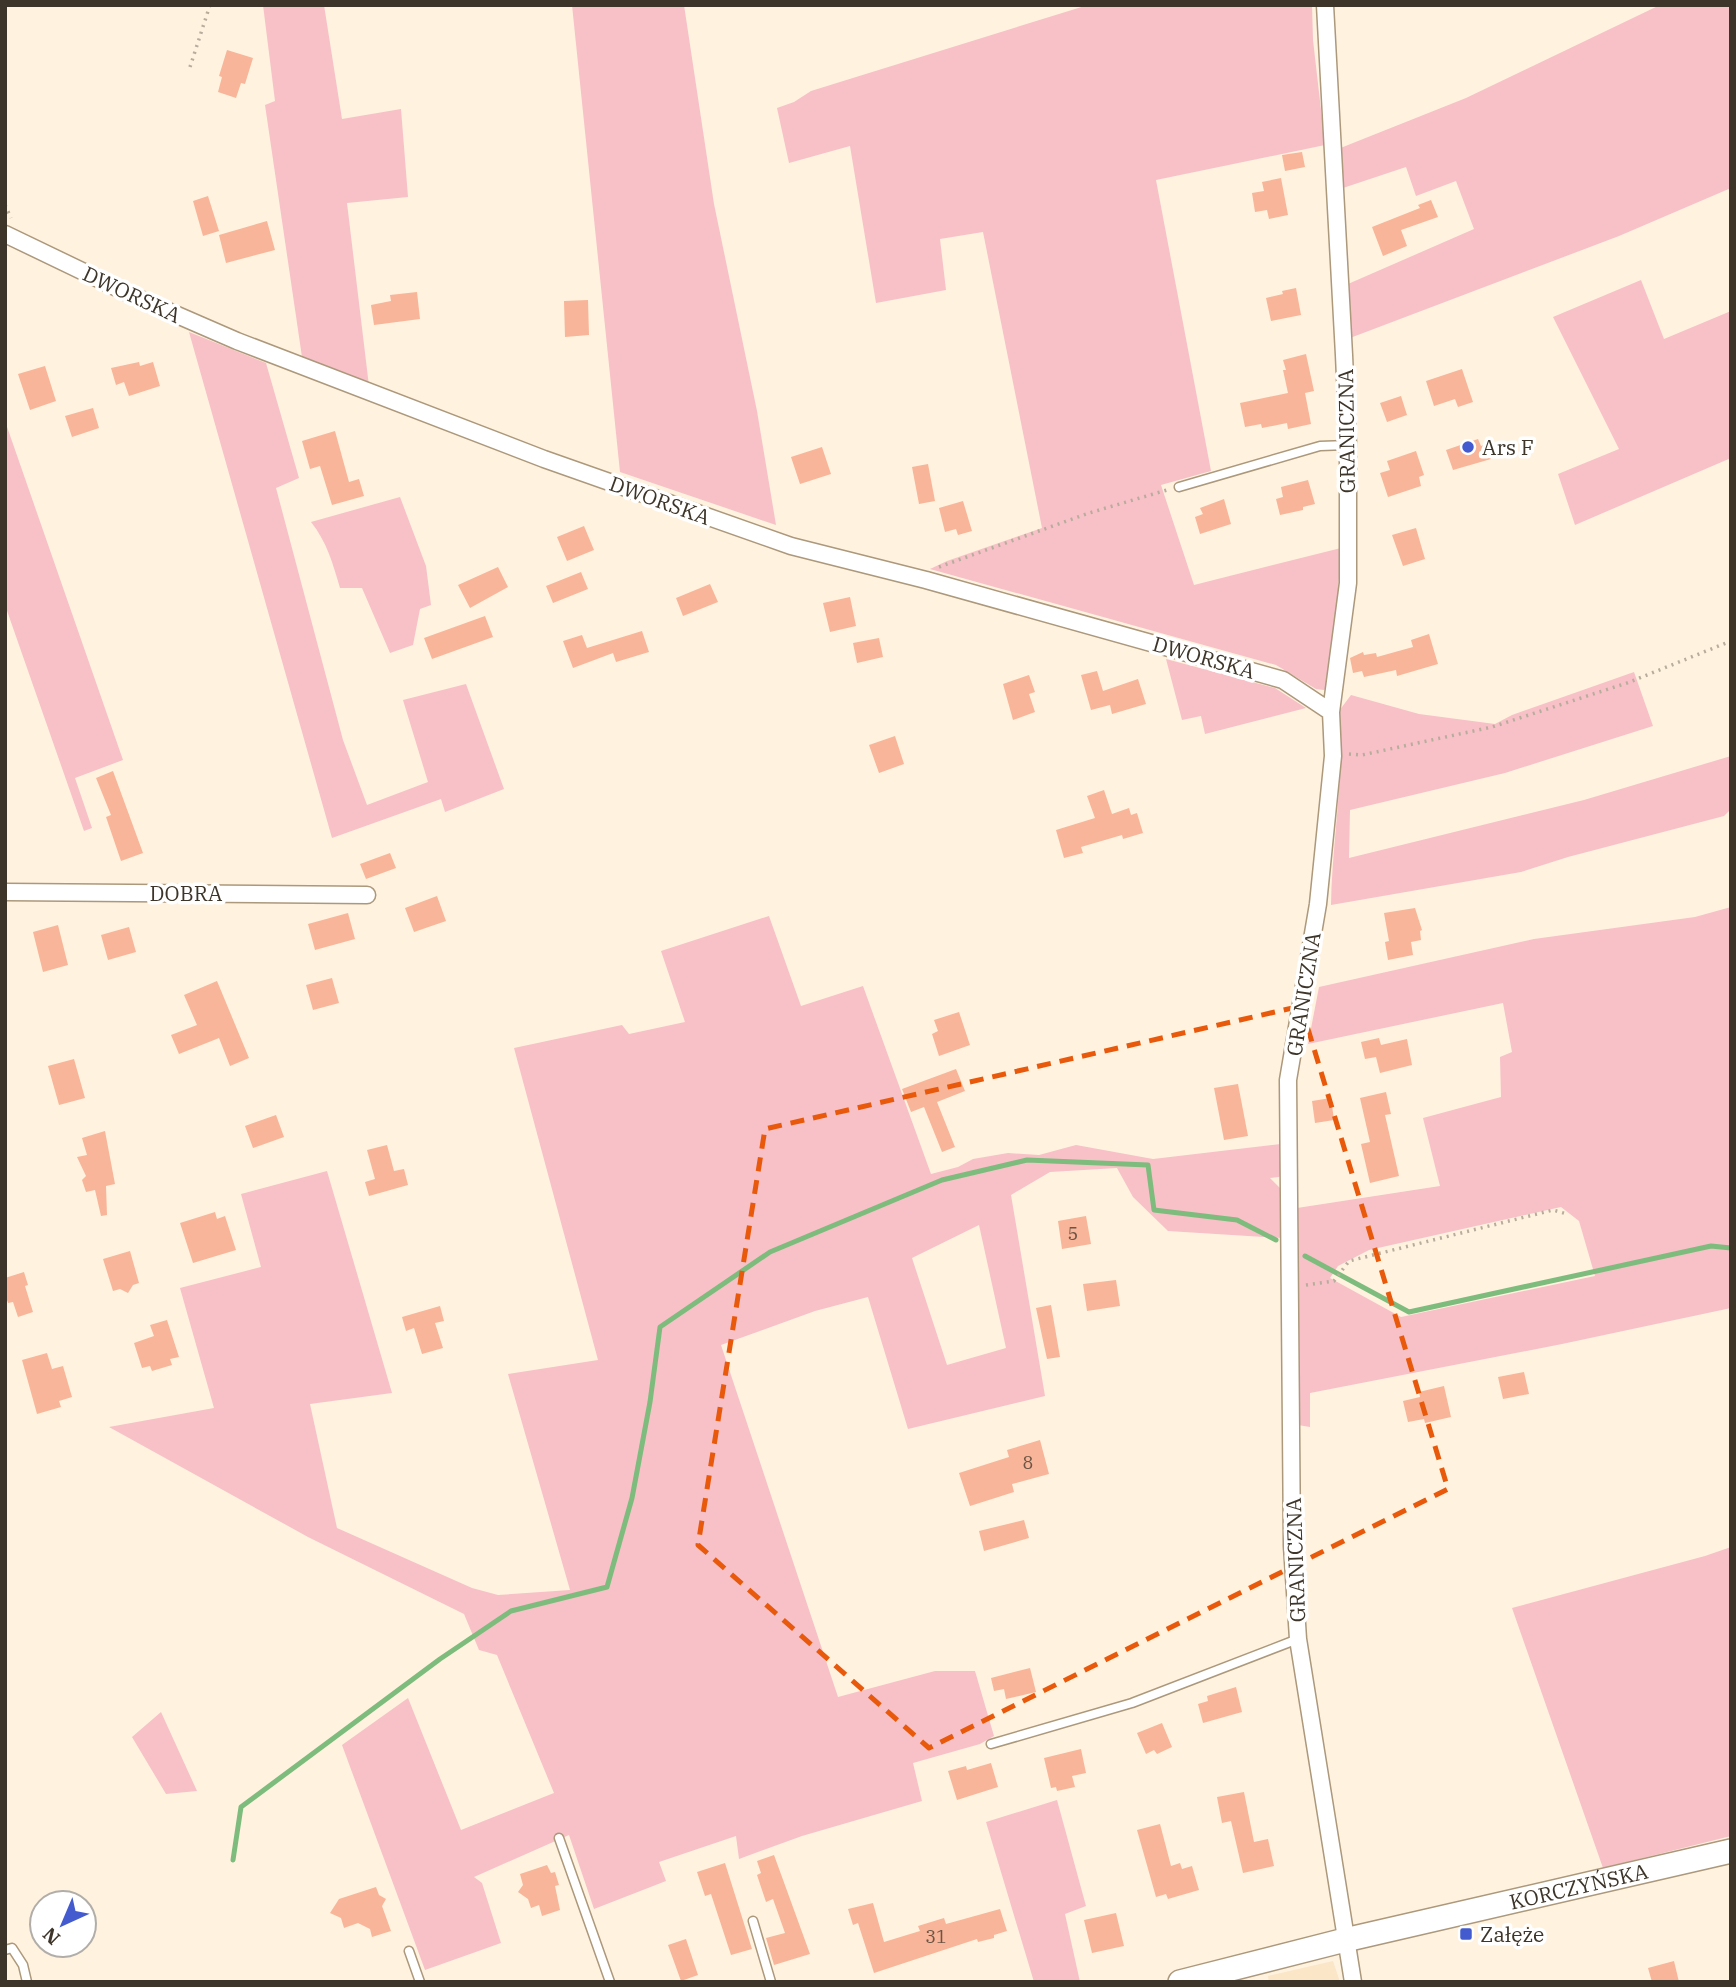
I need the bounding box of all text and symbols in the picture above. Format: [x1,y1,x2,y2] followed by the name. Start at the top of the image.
[78,259,186,329] street label: DWORSKA
[1331,368,1361,494] street label: GRANICZNA
[1482,433,1534,461] place label: Ars F
[1460,439,1476,455] marker: Ars F
[606,469,715,531] street label: DWORSKA
[1150,629,1259,685] street label: DWORSKA
[150,879,223,907] street label: DOBRA
[1279,930,1327,1058] street label: GRANICZNA
[1068,1222,1078,1245] house number: 5
[1023,1451,1033,1474] house number: 8
[1279,1497,1311,1623] street label: GRANICZNA
[1507,1856,1651,1916] street label: KORCZYŃSKA
[28,1889,98,1959] north arrow
[1480,1920,1544,1948] place label: Załęże
[37,1922,65,1950] text: N
[925,1925,947,1948] house number: 31
[1458,1926,1474,1942] marker: Załęże

